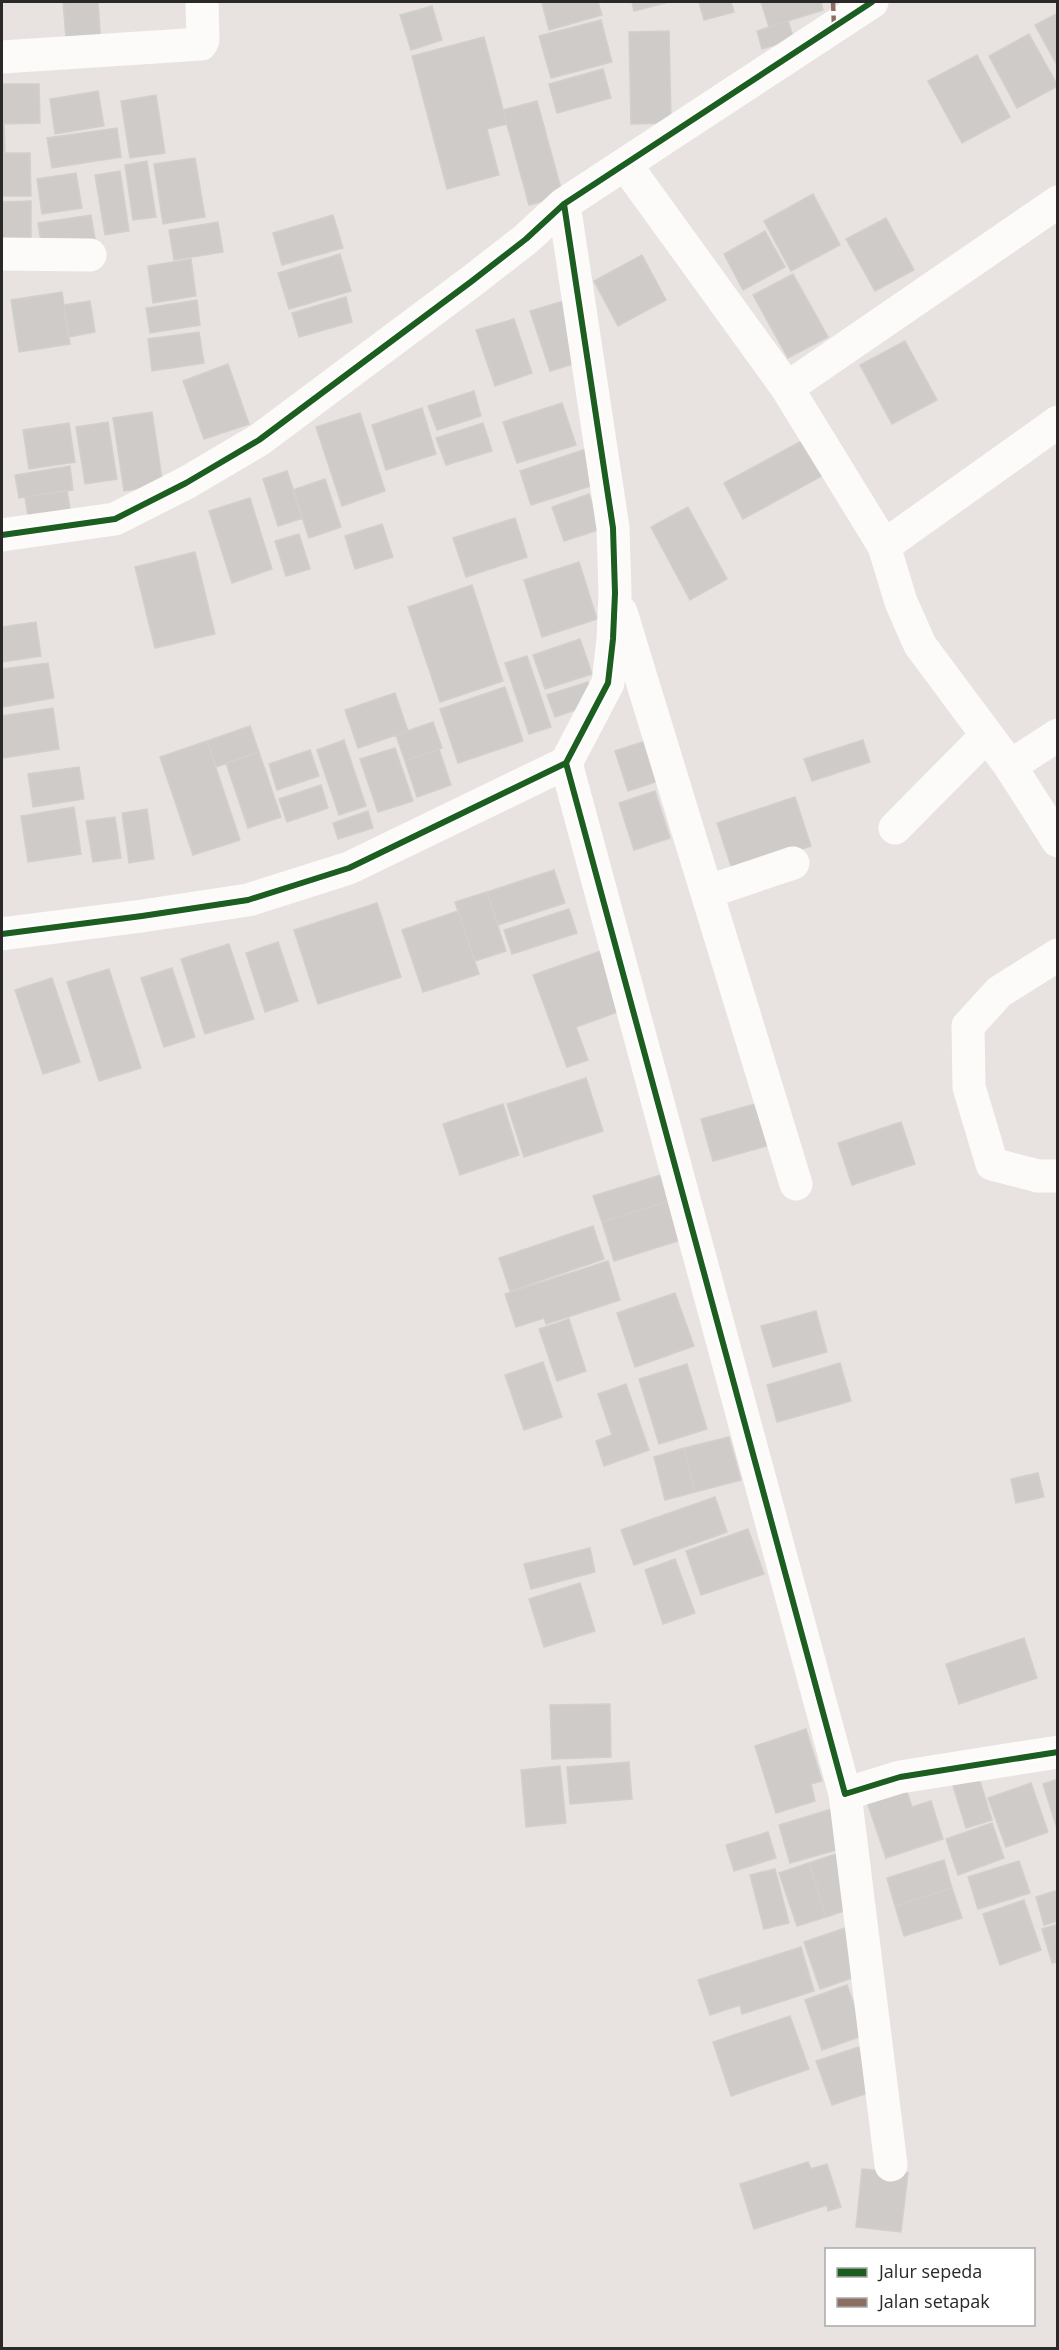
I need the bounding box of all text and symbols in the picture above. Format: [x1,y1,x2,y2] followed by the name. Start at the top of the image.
[825,2248,1035,2326] legend
[877,2259,982,2283] text: Jalur sepeda
[877,2289,990,2313] text: Jalan setapak

